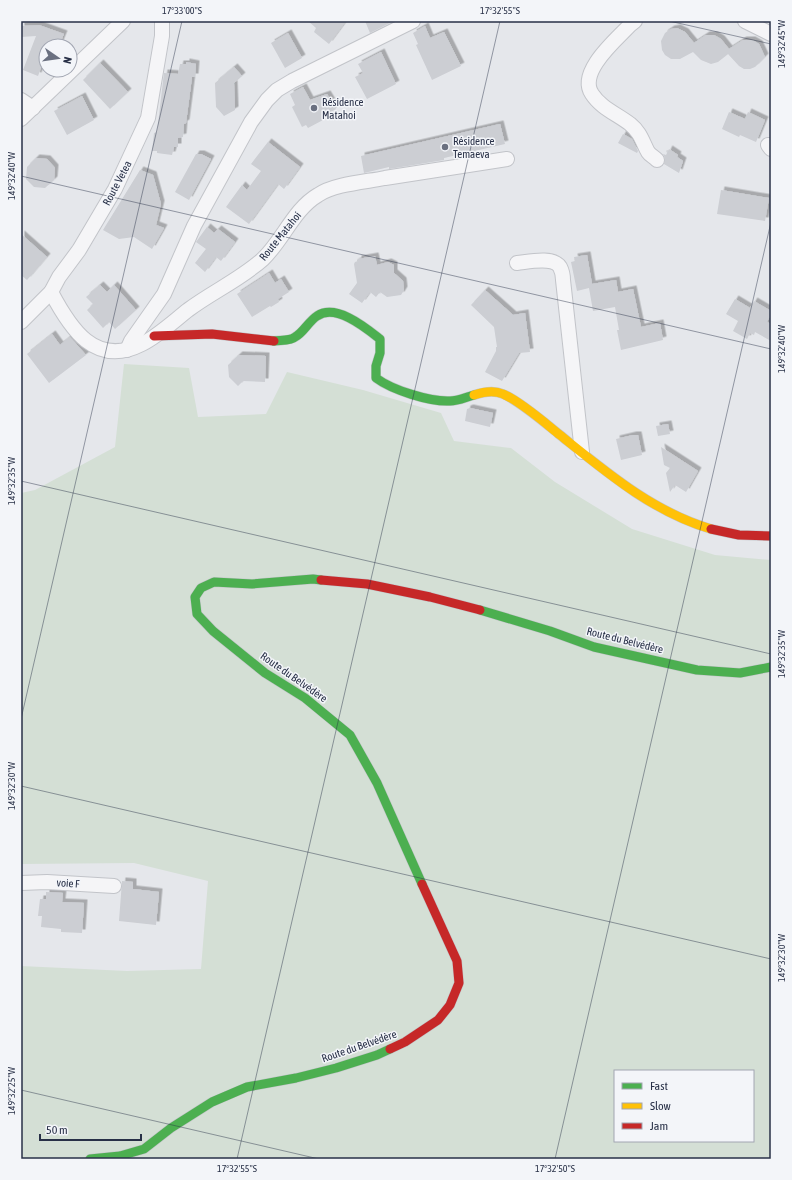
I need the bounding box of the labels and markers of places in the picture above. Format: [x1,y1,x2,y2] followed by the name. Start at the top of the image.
[322,96,364,121] place label: Résidence Matahoi
[309,103,319,113] marker: Résidence Matahoi
[453,135,495,160] place label: Résidence Temaeva
[440,142,450,152] marker: Résidence Temaeva

